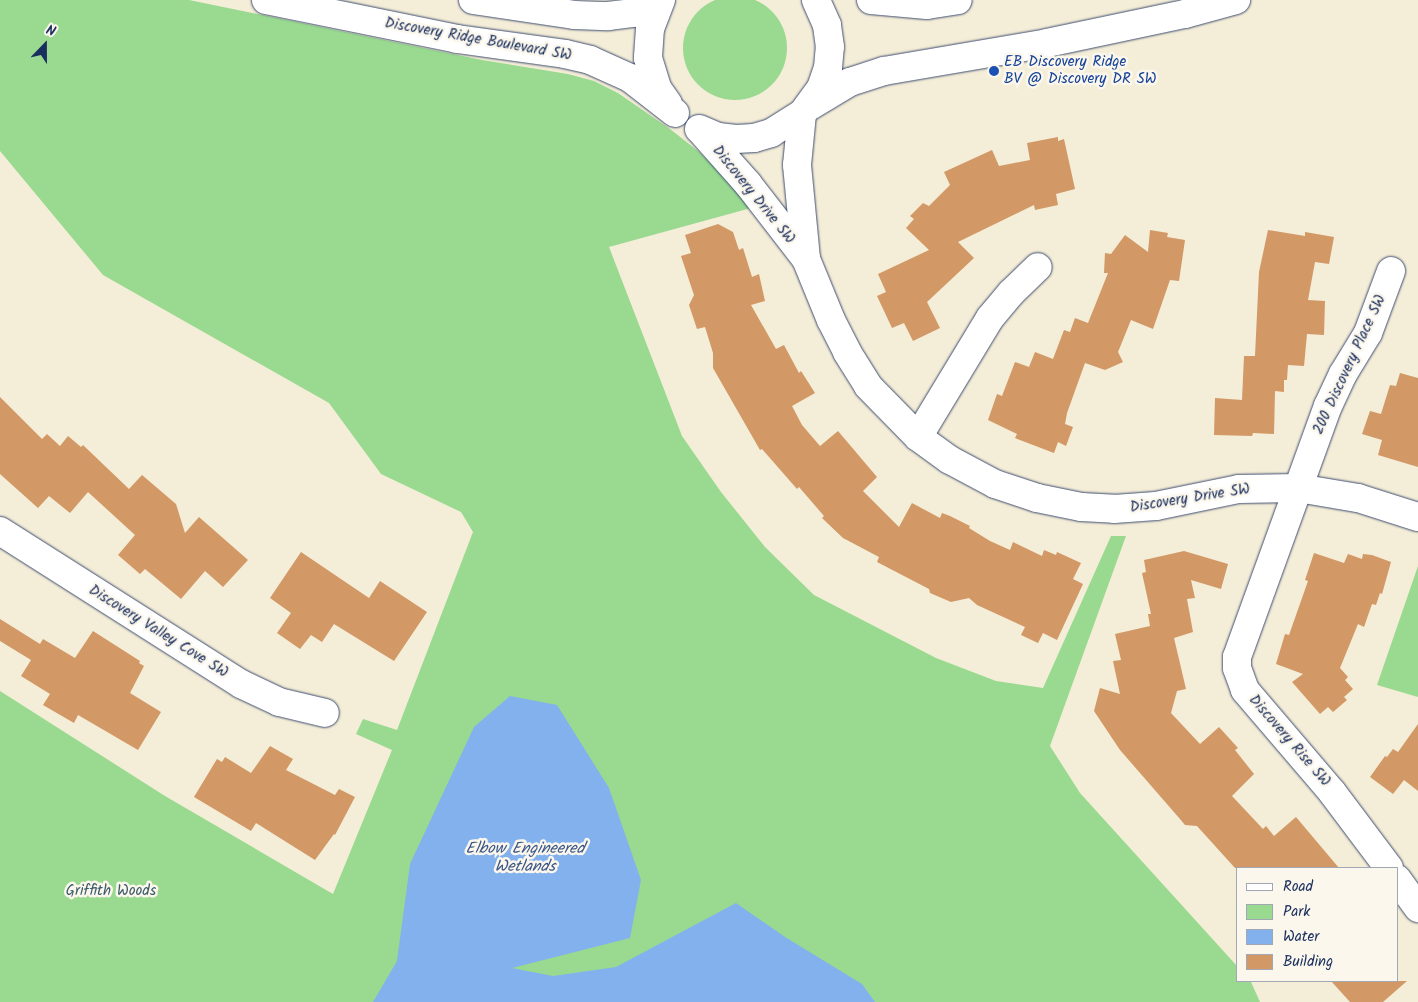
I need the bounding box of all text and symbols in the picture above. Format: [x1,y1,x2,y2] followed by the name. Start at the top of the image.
[383,15,573,65] street label: Discovery Ridge Boulevard SW
[42,19,59,43] text: N
[20,20,70,70] north arrow
[1004,53,1156,88] place label: EB Discovery Ridge BV @ Discovery DR SW
[988,65,1000,77] marker: EB Discovery Ridge BV @ Discovery DR SW
[708,142,798,248] street label: Discovery Drive SW
[1310,292,1390,438] street label: 200 Discovery Place SW
[1129,481,1251,517] street label: Discovery Drive SW
[85,582,231,682] street label: Discovery Valley Cove SW
[1244,692,1334,790] street label: Discovery Rise SW
[466,839,584,877] water label: Elbow Engineered Wetlands
[1236,867,1398,982] legend
[1283,875,1313,899] text: Road
[66,883,156,901] park label: Griffith Woods
[1283,900,1310,924] text: Park
[1283,925,1319,949] text: Water
[1283,950,1333,974] text: Building

